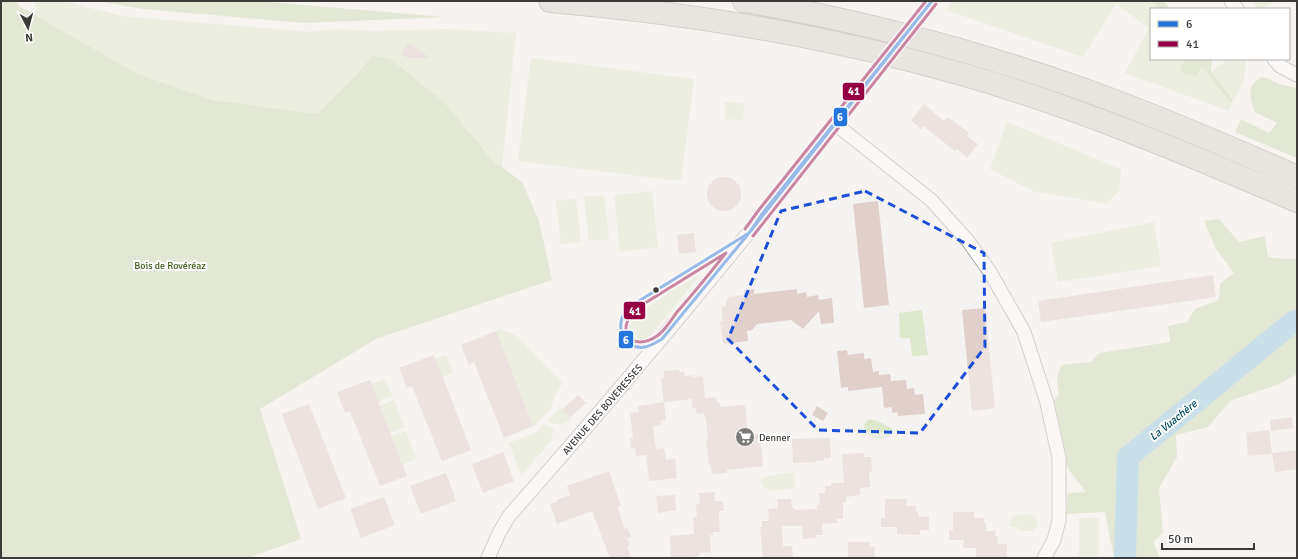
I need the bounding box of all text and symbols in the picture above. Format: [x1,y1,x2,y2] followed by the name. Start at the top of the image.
[8,8,48,48] north arrow
[1150,8,1290,60] legend
[1186,17,1192,32] text: 6
[25,31,33,44] text: N
[1186,37,1199,52] text: 41
[842,82,865,101] line badge: 41
[848,85,860,98] text: 41
[833,107,848,127] line badge: 6
[837,111,843,124] text: 6
[134,260,206,272] park label: Bois de Rovéréaz
[651,285,661,295] unlabelled marker
[623,301,646,320] line badge: 41
[629,305,641,318] text: 41
[618,330,634,349] line badge: 6
[623,334,629,347] text: 6
[560,362,646,457] street label: AVENUE DES BOVERESSES
[1147,397,1200,443] water label: La Vuachère
[734,426,756,448] supermarket icon: Denner
[759,432,790,444] place label: Denner
[1162,525,1254,551] scale bar
[1168,532,1193,547] text: 50 m

